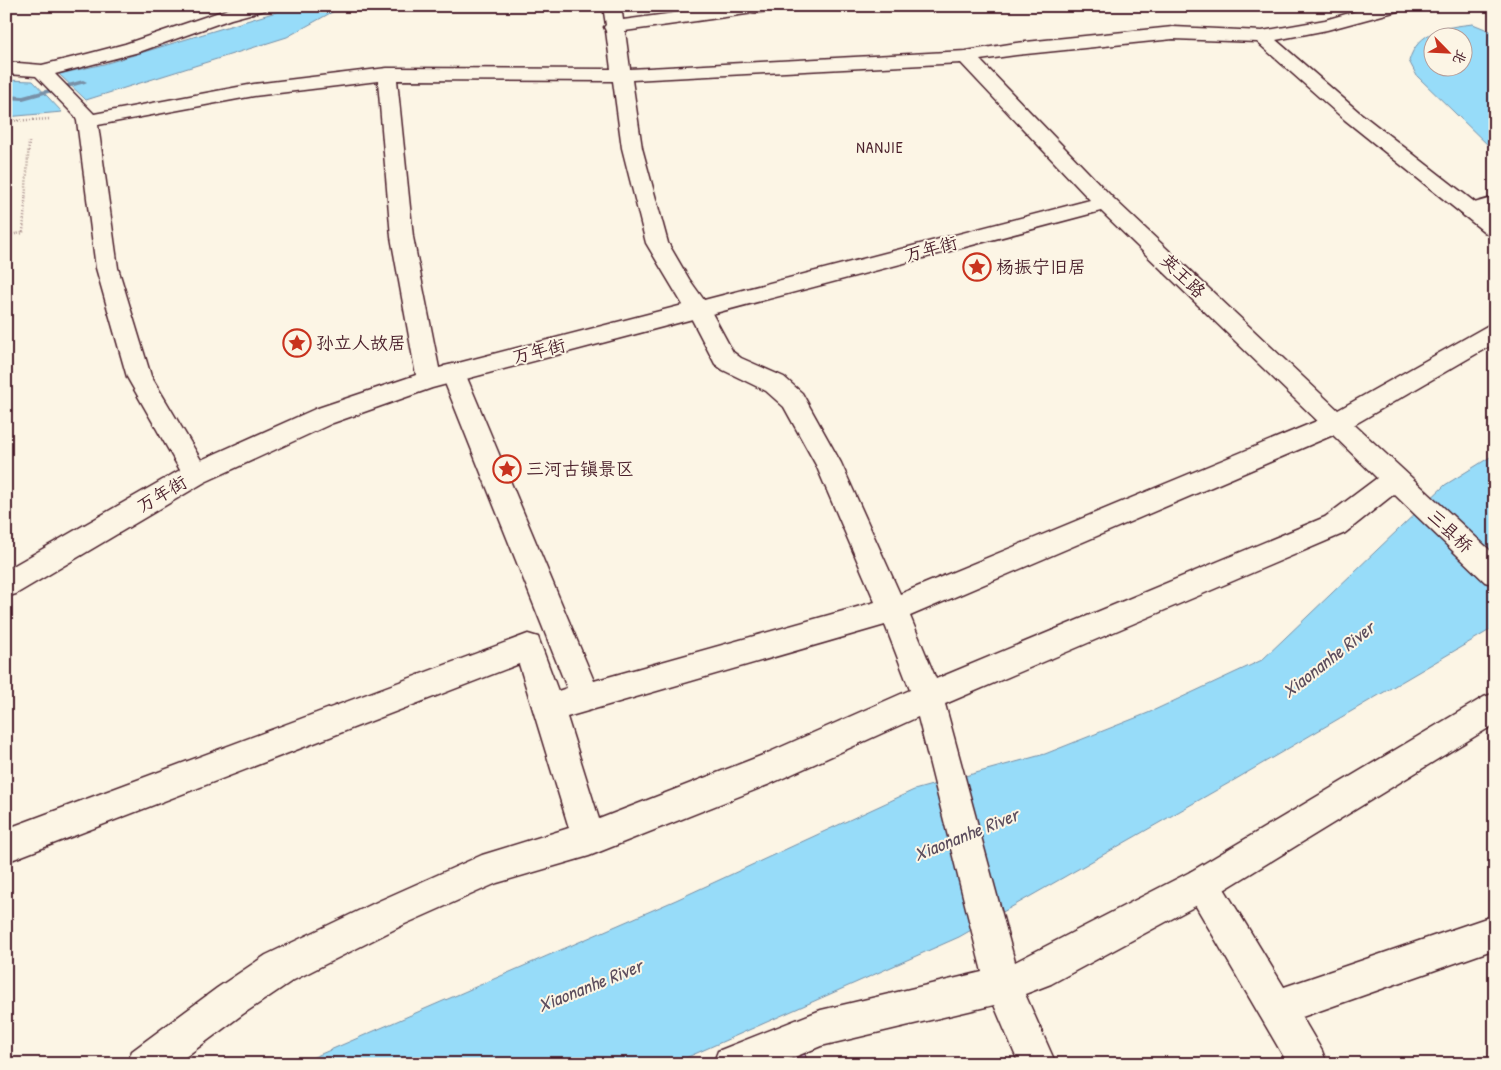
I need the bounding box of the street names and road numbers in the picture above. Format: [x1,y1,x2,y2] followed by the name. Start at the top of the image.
[902,229,960,268] street label: 万年街
[1155,248,1211,303] street label: 英王路
[510,332,568,369] street label: 万年街
[132,469,191,518] street label: 万年街
[1422,503,1479,558] street label: 三县桥

